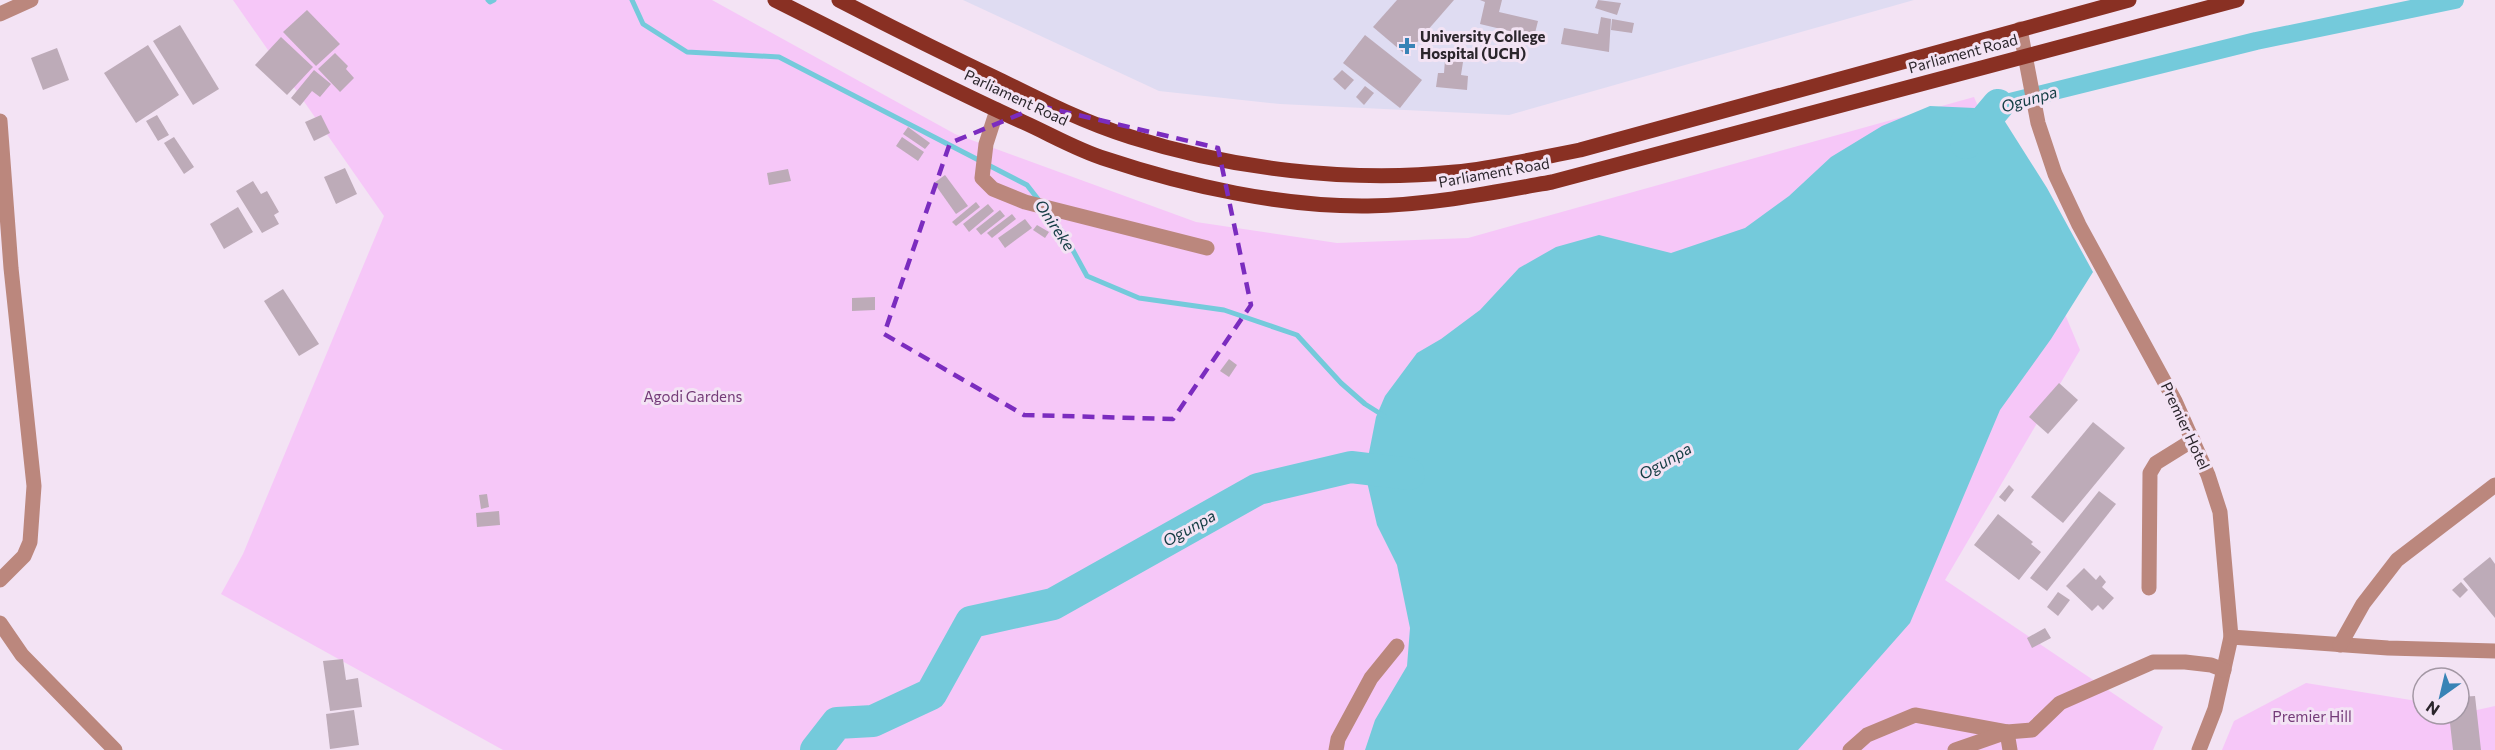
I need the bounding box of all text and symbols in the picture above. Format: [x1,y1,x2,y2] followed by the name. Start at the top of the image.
[1420,27,1545,62] place label: University College Hospital (UCH)
[1906,30,2019,76] street label: Parliament Road
[1398,37,1416,55] marker: University College Hospital (UCH)
[962,65,1071,129] street label: Parliament Road
[1999,81,2059,116] water label: Ogunpa
[1437,153,1551,191] street label: Parliament Road
[1031,196,1080,254] water label: Onireke
[2158,379,2214,472] street label: Premier Hotel
[644,387,743,405] park label: Agodi Gardens
[1635,438,1694,483] water label: Ogunpa
[1159,505,1219,550] water label: Ogunpa
[2411,666,2471,726] north arrow
[2422,698,2443,720] text: N
[2272,707,2352,725] park label: Premier Hill

